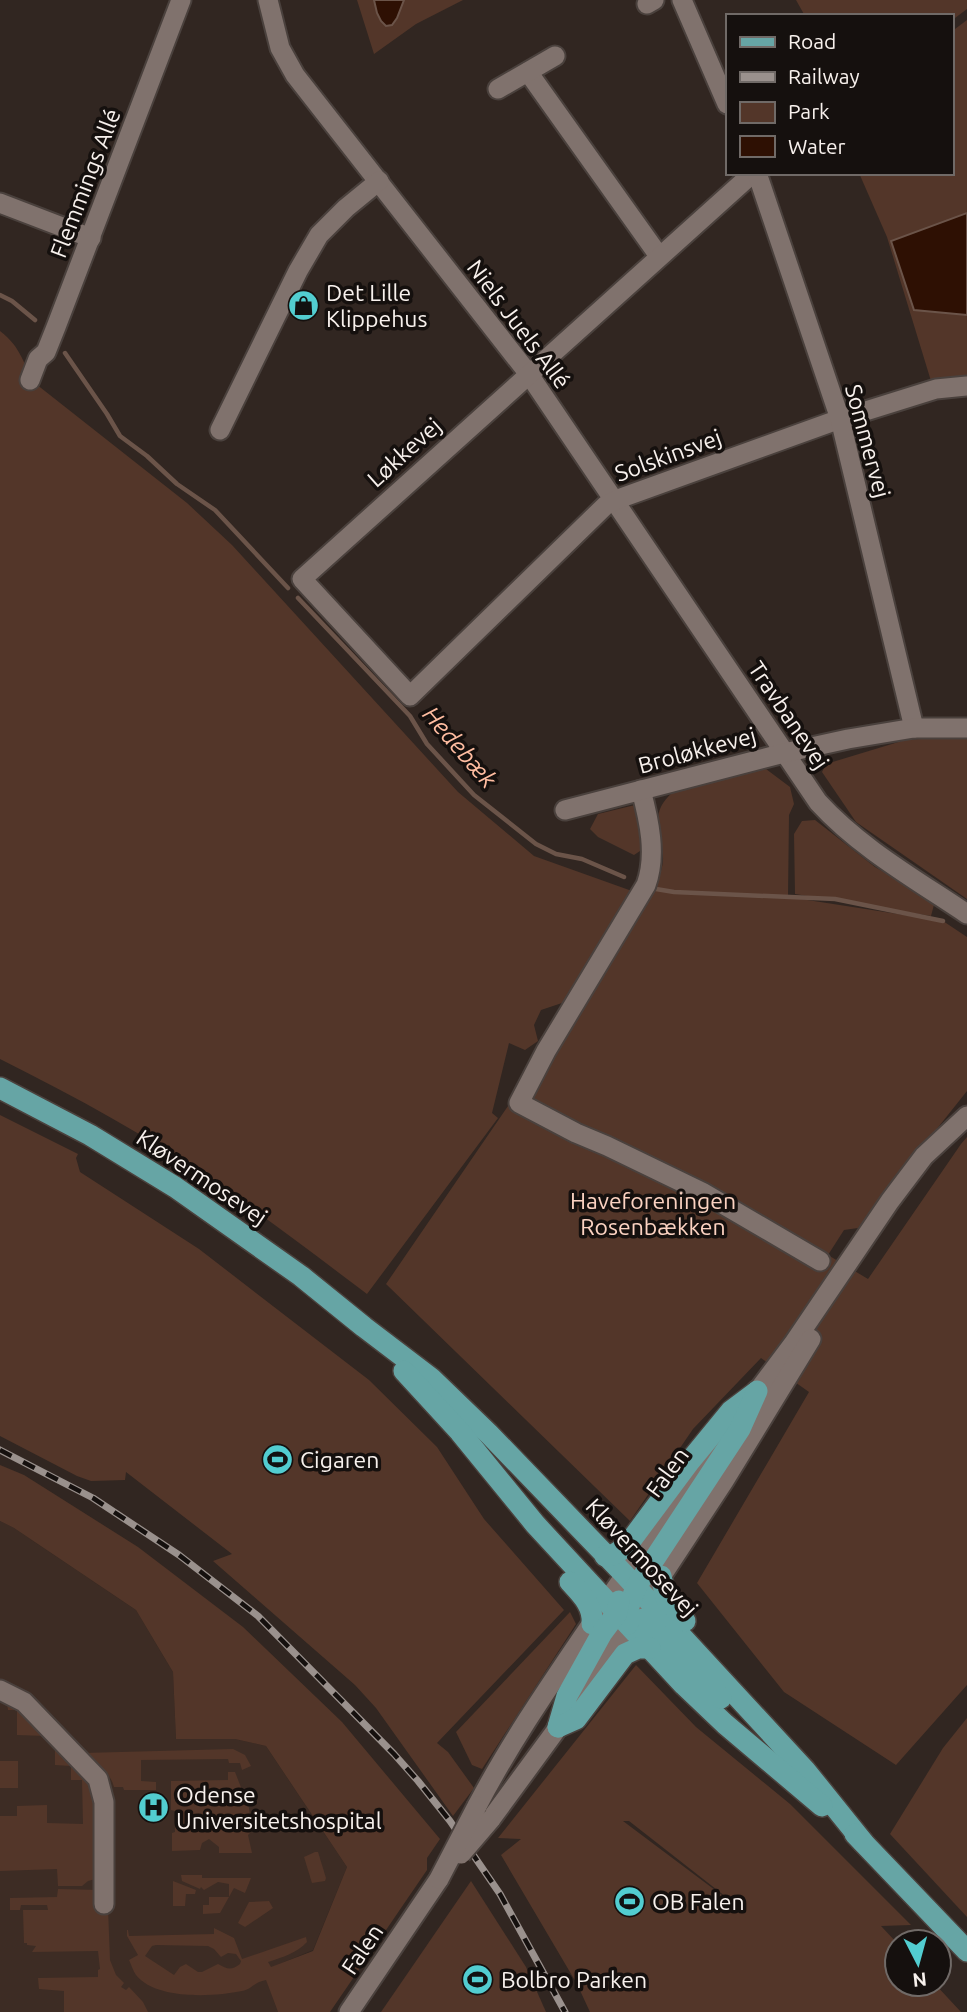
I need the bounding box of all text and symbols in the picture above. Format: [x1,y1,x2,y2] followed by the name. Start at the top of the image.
[726,14,953,175] legend
[788,29,836,53] text: Road
[788,64,860,88] text: Railway
[788,99,830,123] text: Park
[45,105,125,261] street label: Flemmings Allé
[788,134,846,158] text: Water
[463,255,575,393] street label: Niels Juels Allé
[326,280,427,331] place label: Det Lille Klippehus
[286,288,320,322] shop icon: Det Lille Klippehus
[841,381,895,501] street label: Sommervej
[362,413,446,491] street label: Løkkevej
[611,424,725,486] street label: Solskinsvej
[744,656,834,774] street label: Travbanevej
[417,701,503,794] water label: Hedebæk
[635,722,759,778] street label: Broløkkevej
[132,1124,272,1230] street label: Kløvermosevej
[570,1188,736,1239] park label: Haveforeningen Rosenbækken
[260,1442,294,1476] sports icon: Cigaren
[641,1442,693,1502] street label: Falen
[300,1447,379,1472] place label: Cigaren
[581,1493,703,1621] street label: Kløvermosevej
[176,1782,382,1833] place label: Odense Universitetshospital
[136,1790,170,1824] hospital icon: Odense Universitetshospital
[612,1884,646,1918] sports icon: OB Falen
[652,1889,745,1914] place label: OB Falen
[336,1919,388,1979] street label: Falen
[883,1928,953,1998] north arrow
[461,1962,495,1996] sports icon: Bolbro Parken
[501,1967,647,1992] place label: Bolbro Parken
[912,1968,928,1992] text: N

